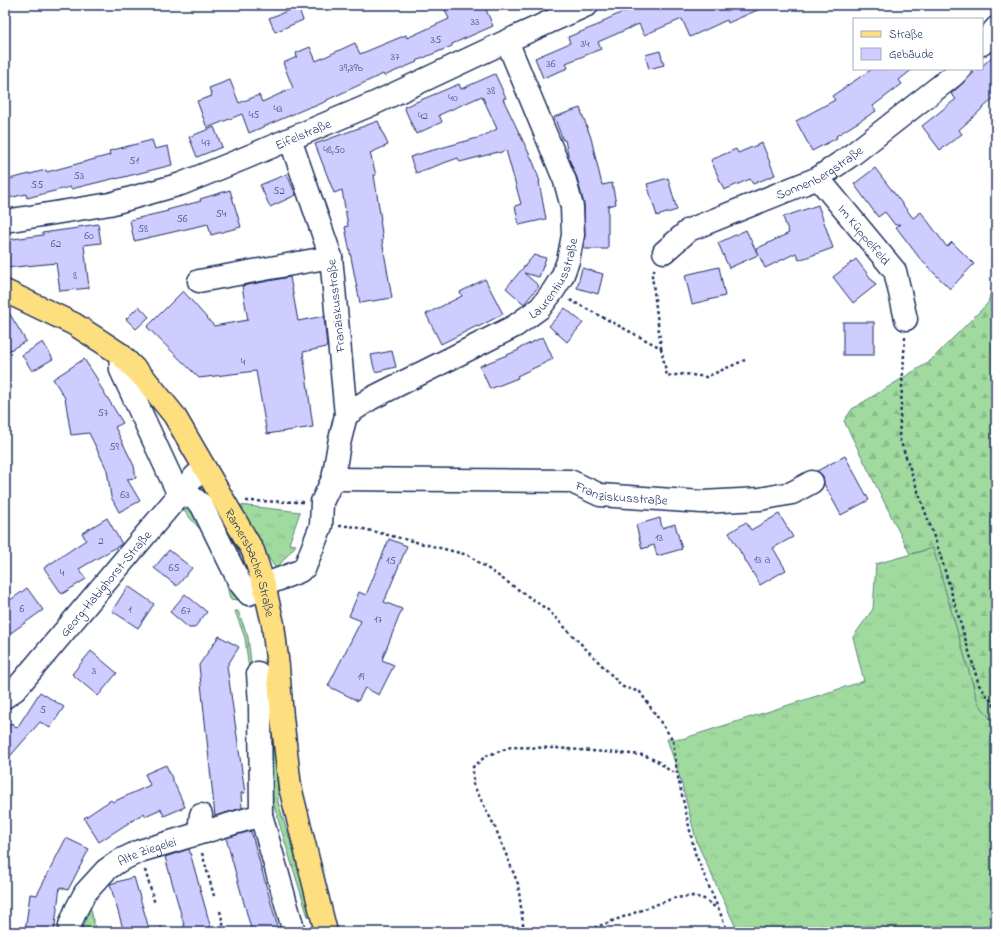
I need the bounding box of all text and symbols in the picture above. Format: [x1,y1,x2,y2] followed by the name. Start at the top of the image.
[470,14,480,30] house number: 33
[853,18,983,70] legend
[889,26,923,44] text: Straße
[431,32,441,48] house number: 35
[580,36,590,52] house number: 34
[889,46,934,64] text: Gebäude
[390,49,400,65] house number: 37
[546,56,556,72] house number: 36
[339,60,363,76] house number: 39,39b
[487,83,495,99] house number: 38
[448,90,458,106] house number: 40
[273,101,283,117] house number: 43
[249,107,259,123] house number: 45
[418,108,429,124] house number: 42
[273,115,334,155] street label: Eifelstraße
[201,135,211,151] house number: 47
[773,141,868,205] street label: Sonnenbergstraße
[323,142,345,158] house number: 48,50
[129,153,139,169] house number: 51
[74,168,85,184] house number: 53
[31,177,43,193] house number: 55
[273,183,285,199] house number: 52
[833,201,895,270] street label: Im Küppelfeld
[216,206,227,222] house number: 54
[176,211,188,227] house number: 56
[138,221,148,237] house number: 58
[84,228,94,244] house number: 60
[51,236,62,252] house number: 62
[525,236,583,324] street label: Laurentiusstraße
[322,258,351,354] street label: Franziskusstraße
[73,268,77,284] house number: 8
[241,354,246,370] house number: 4
[98,405,109,421] house number: 57
[109,439,119,455] house number: 59
[571,476,668,511] street label: Franziskusstraße
[120,487,130,503] house number: 63
[219,505,279,619] street label: Ramersbacher Straße
[56,526,157,641] street label: Georg-Habighorst-Straße
[655,530,663,546] house number: 13
[98,533,104,549] house number: 2
[754,552,770,568] house number: 13 a
[386,553,396,569] house number: 15
[168,560,180,576] house number: 65
[60,565,65,581] house number: 4
[20,601,25,617] house number: 6
[128,602,132,618] house number: 1
[181,603,191,619] house number: 67
[374,612,382,628] house number: 17
[92,663,97,679] house number: 3
[358,669,365,685] house number: 19
[40,702,46,718] house number: 5
[115,833,179,871] street label: Alte Ziegelei

